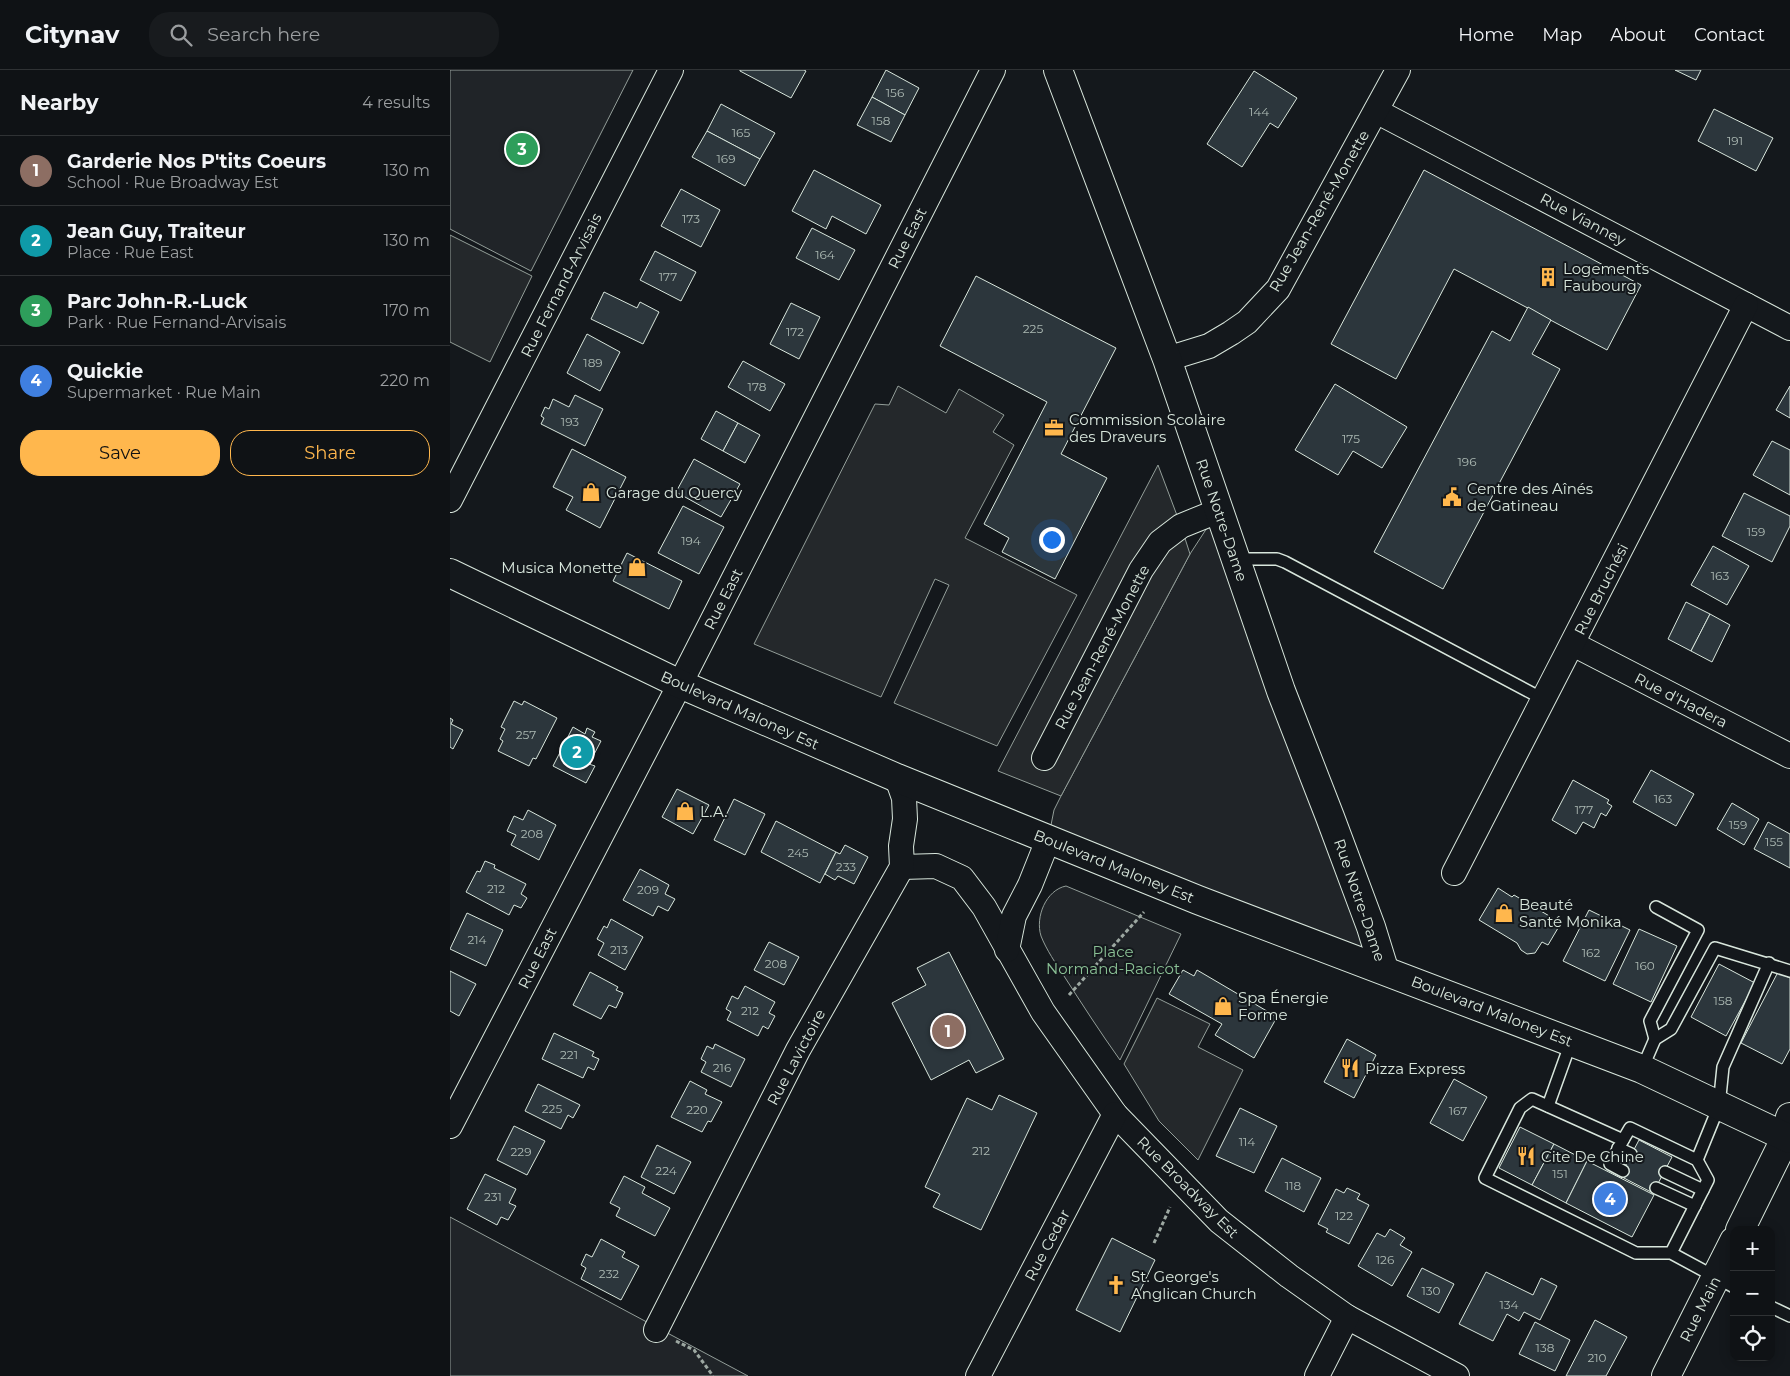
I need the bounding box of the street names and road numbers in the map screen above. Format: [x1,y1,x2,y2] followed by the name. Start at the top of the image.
[1265,127,1373,295] street label: Rue Jean-René-Monette
[1537,188,1630,250] street label: Rue Vianney
[884,204,930,272] street label: Rue East
[516,210,606,360] street label: Rue Fernand-Arvisais
[1192,456,1252,584] street label: Rue Notre-Dame
[1570,540,1632,638] street label: Rue Bruchési
[1051,561,1153,733] street label: Rue Jean-René-Monette
[700,565,746,633] street label: Rue East
[658,666,822,754] street label: Boulevard Maloney Est
[1631,668,1731,732] street label: Rue d'Hadera
[1031,825,1197,907] street label: Boulevard Maloney Est
[1330,836,1390,964] street label: Rue Notre-Dame
[514,924,560,992] street label: Rue East
[1409,971,1575,1051] street label: Boulevard Maloney Est
[763,1006,829,1108] street label: Rue Lavictoire
[1133,1132,1243,1242] street label: Rue Broadway Est
[1020,1206,1074,1284] street label: Rue Cedar
[1675,1273,1725,1345] street label: Rue Main

